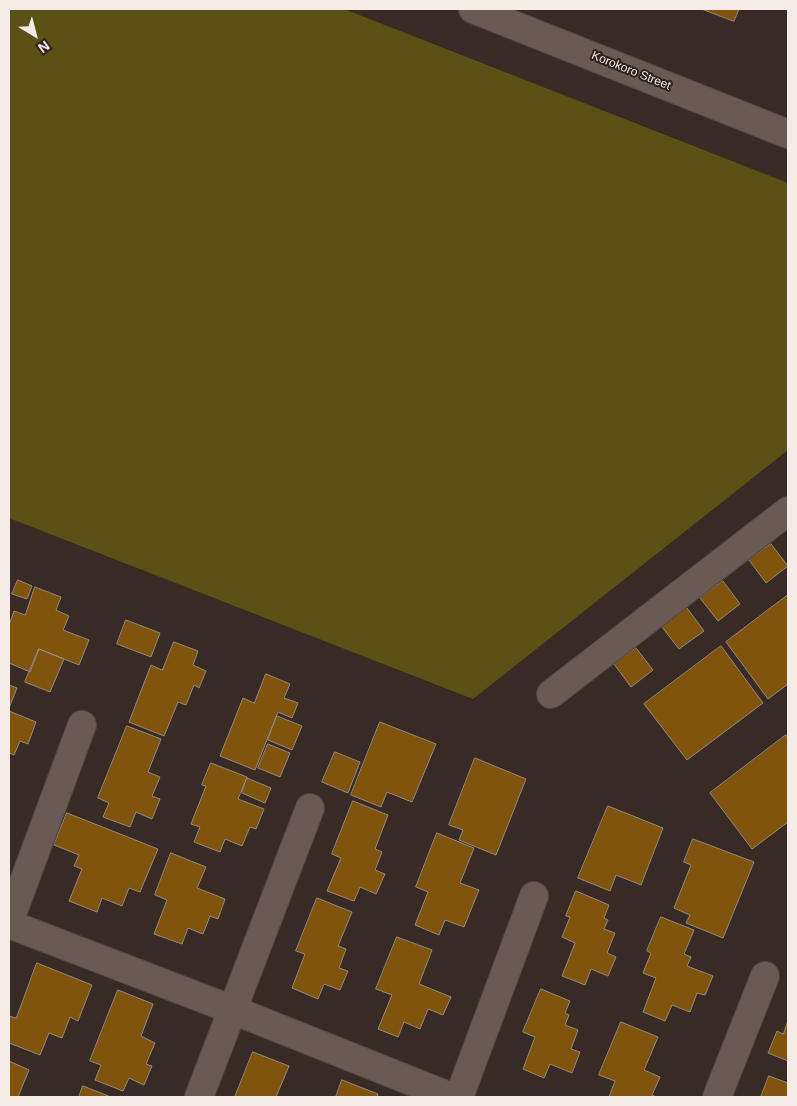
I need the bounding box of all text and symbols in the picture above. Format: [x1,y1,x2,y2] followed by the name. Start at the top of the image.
[10,10,60,60] north arrow
[35,38,53,56] text: N
[589,49,673,93] street label: Korokoro Street

